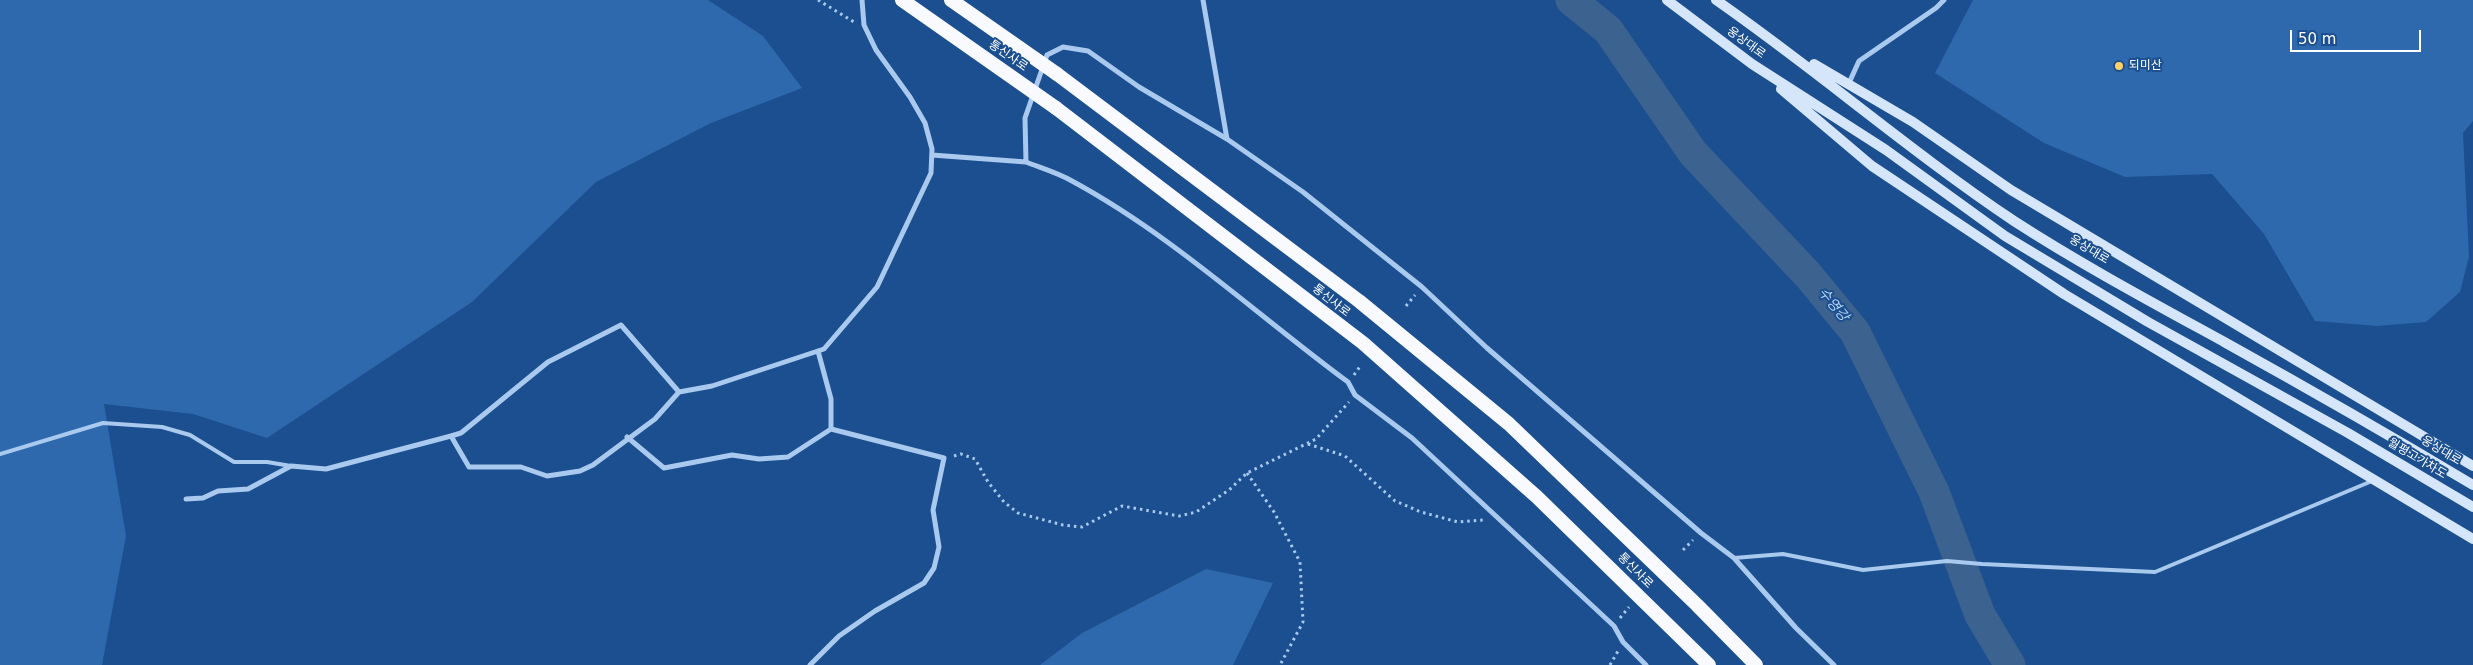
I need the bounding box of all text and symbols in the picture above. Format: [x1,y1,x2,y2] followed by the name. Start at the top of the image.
[2293,20,2424,52] scale bar
[1724,24,1768,62] street label: 웅상대로
[2298,30,2336,48] text: 50 m
[986,37,1030,75] street label: 통신사로
[2129,59,2162,73] place label: 되미산
[2113,60,2125,72] marker: 되미산
[2066,232,2112,268] street label: 웅상대로
[1309,282,1353,320] street label: 통신사로
[1814,285,1852,325] water label: 수영강
[2418,433,2464,469] street label: 웅상대로
[2385,436,2449,482] street label: 월평고가차도
[1614,550,1656,592] street label: 통신사로

